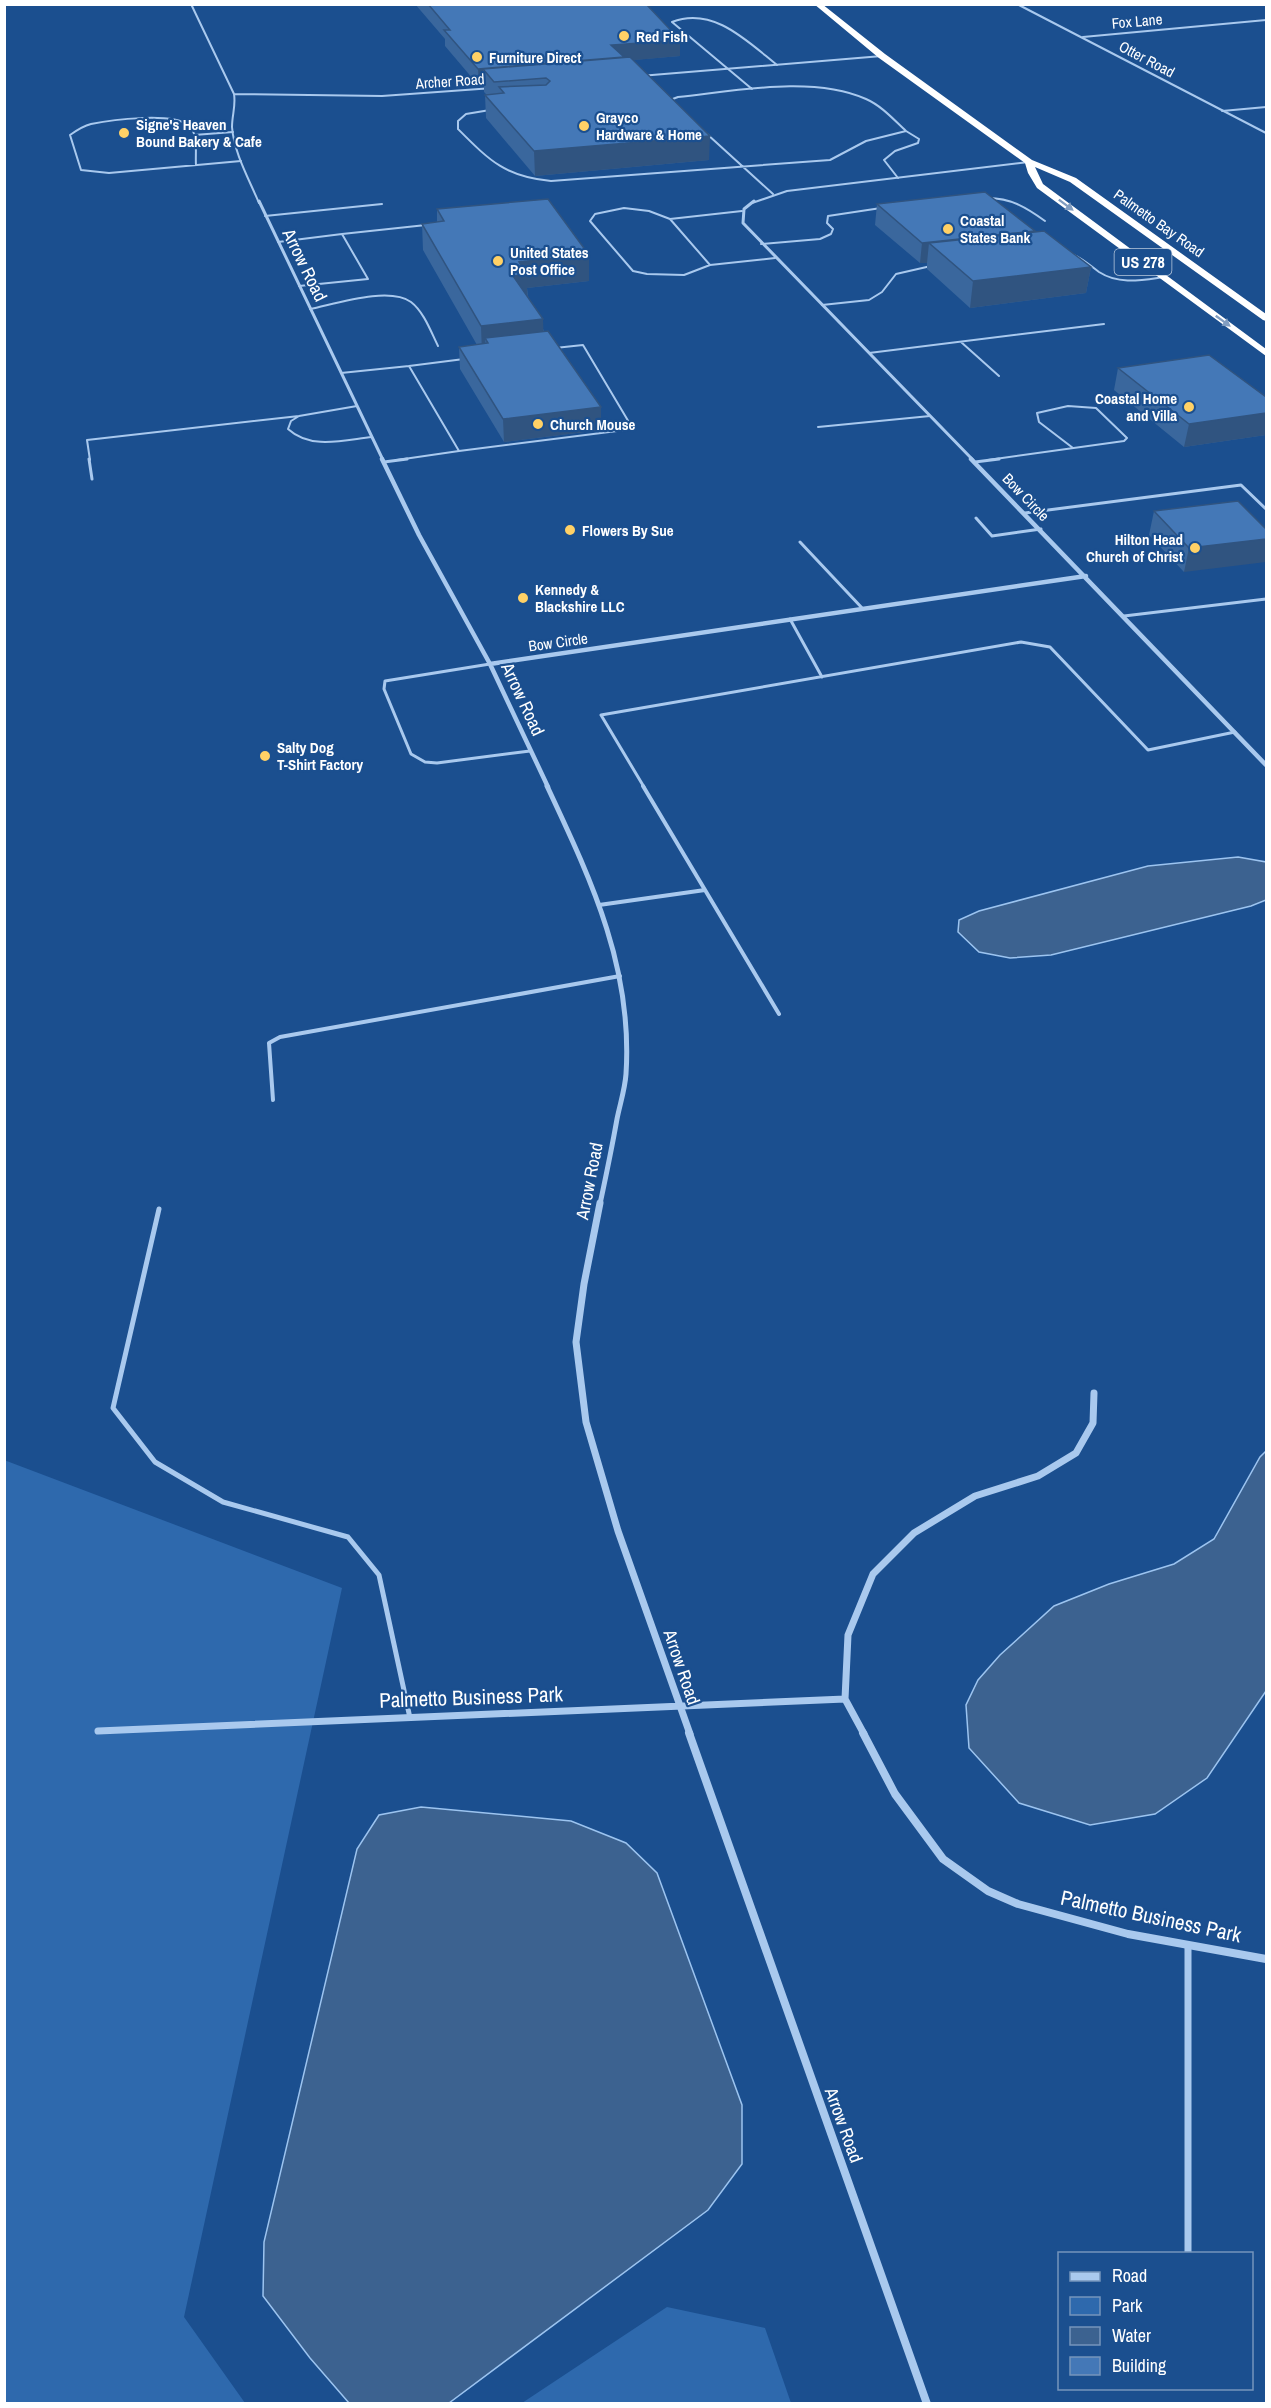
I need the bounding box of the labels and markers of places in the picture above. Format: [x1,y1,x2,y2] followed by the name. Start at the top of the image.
[636,26,688,47] place label: Red Fish
[617,29,631,43] marker: Red Fish
[489,47,581,68] place label: Furniture Direct
[470,50,484,64] marker: Furniture Direct
[596,107,702,145] place label: Grayco Hardware & Home
[136,114,262,152] place label: Signe's Heaven Bound Bakery & Cafe
[577,119,591,133] marker: Grayco Hardware & Home
[117,126,131,140] marker: Signe's Heaven Bound Bakery & Cafe
[960,210,1031,248] place label: Coastal States Bank
[941,222,955,236] marker: Coastal States Bank
[510,242,589,280] place label: United States Post Office
[491,254,505,268] marker: United States Post Office
[1095,388,1177,426] place label: Coastal Home and Villa
[1182,400,1196,414] marker: Coastal Home and Villa
[550,414,636,435] place label: Church Mouse
[531,417,545,431] marker: Church Mouse
[582,520,674,541] place label: Flowers By Sue
[563,523,577,537] marker: Flowers By Sue
[1086,529,1183,567] place label: Hilton Head Church of Christ
[1188,541,1202,555] marker: Hilton Head Church of Christ
[535,579,625,617] place label: Kennedy & Blackshire LLC
[516,591,530,605] marker: Kennedy & Blackshire LLC
[277,737,363,775] place label: Salty Dog T-Shirt Factory
[258,749,272,763] marker: Salty Dog T-Shirt Factory

